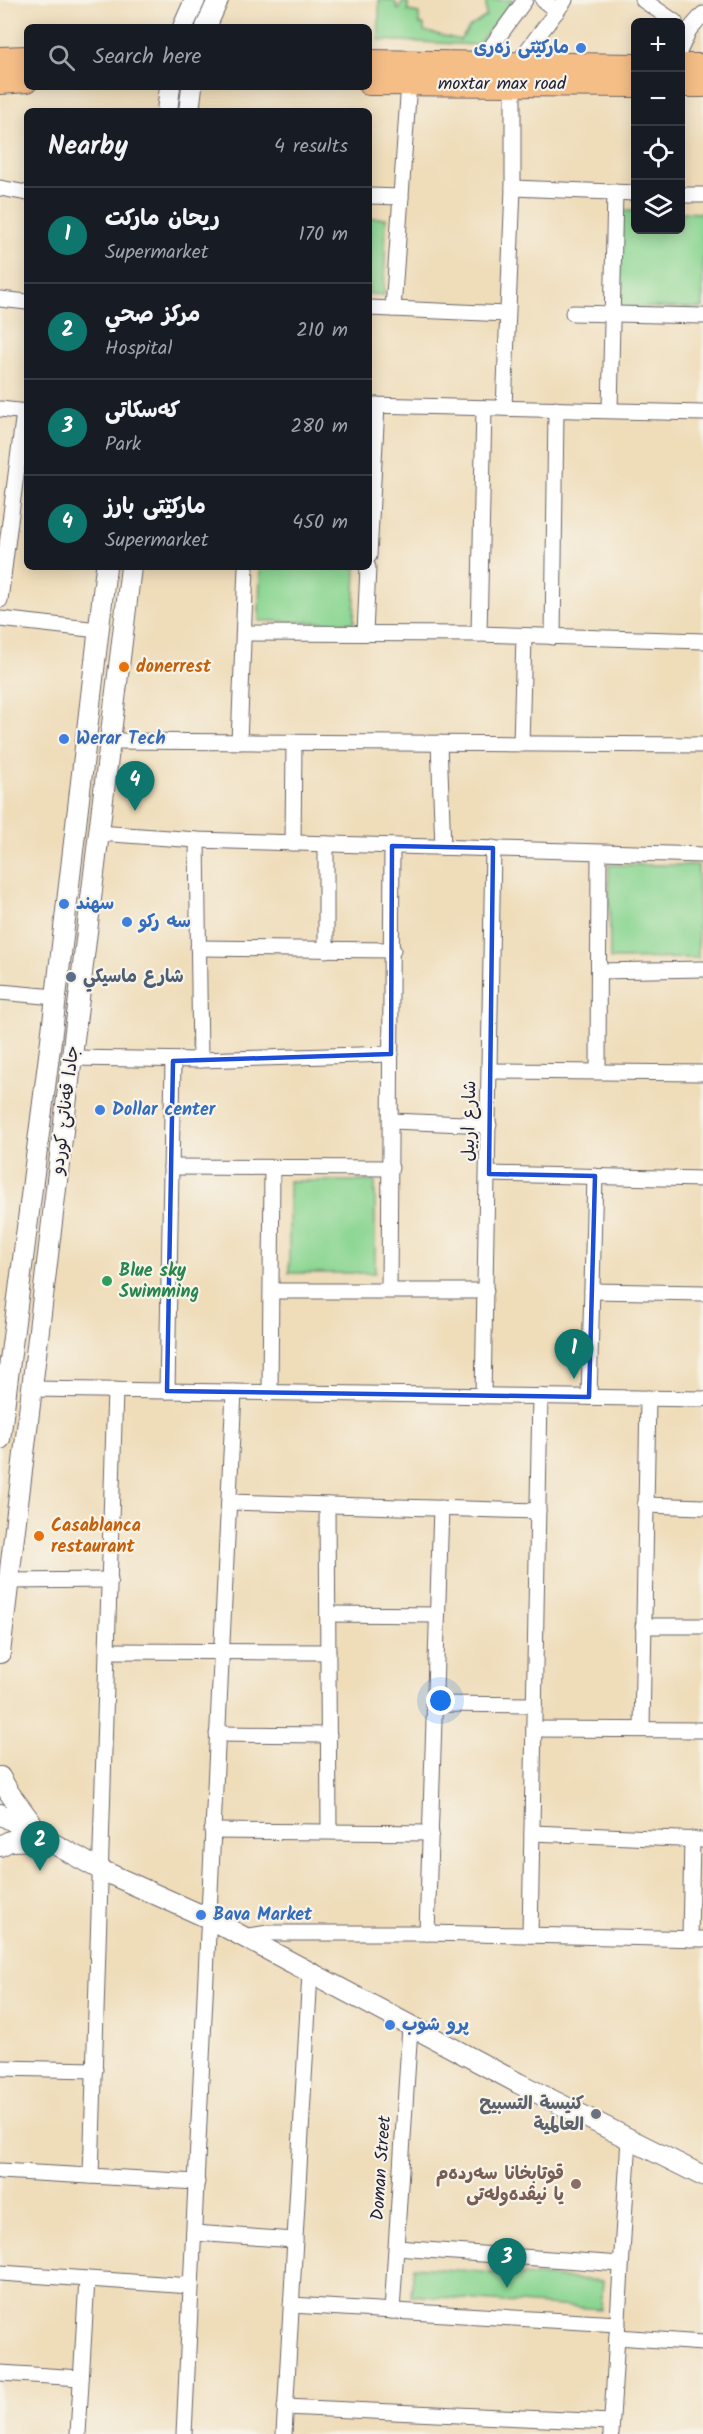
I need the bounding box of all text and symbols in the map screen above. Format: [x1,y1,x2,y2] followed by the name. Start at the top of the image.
[631,18,685,234] map controls
[631,18,685,72] button: +
[24,24,372,90] search box
[474,34,569,63] place label: مارکێتی زەری
[93,40,201,75] text: Search here
[45,41,78,74] icon: search
[574,41,588,55] marker: مارکێتی زەری
[438,70,567,99] street label: moxtar max road
[631,72,685,126] button: −
[48,126,128,168] text: Nearby
[631,126,685,180] button: locate
[274,131,348,163] text: 4 results
[631,180,685,234] button: layers
[105,202,220,237] text: ريحان ماركت
[64,219,71,251] text: 1
[299,219,348,251] text: 170 m
[105,237,208,269] text: Supermarket
[105,298,200,333] text: مركز صحي
[62,315,73,347] text: 2
[296,315,348,347] text: 210 m
[105,333,172,365] text: Hospital
[105,394,180,429] text: کەسکاتی
[62,411,73,443] text: 3
[290,411,348,443] text: 280 m
[105,429,141,461] text: Park
[105,490,206,525] text: مارکێتی بارز
[62,507,73,539] text: 4
[292,507,348,539] text: 450 m
[105,525,208,557] text: Supermarket
[136,653,212,682] place label: donerrest
[117,660,131,674] marker: donerrest
[76,725,166,754] place label: Werar Tech
[57,732,71,746] marker: Werar Tech
[116,762,154,811] pin: 4
[76,890,114,919] place label: سهند
[57,897,71,911] marker: سهند
[137,908,191,937] place label: سه ركو
[120,915,134,929] marker: سه ركو
[83,963,184,992] place label: شارع ماسيكي
[64,970,78,984] marker: شارع ماسيكي
[43,1044,88,1178] street label: جادا قەناتێ کوردو
[455,1080,485,1162] street label: شارع اربيل
[112,1096,217,1125] place label: Dollar center
[93,1103,107,1117] marker: Dollar center
[119,1257,199,1307] place label: Blue sky Swimming
[100,1274,114,1288] marker: Blue sky Swimming
[554,1330,594,1379] pin: 1
[51,1512,141,1562] place label: Casablanca restaurant
[32,1529,46,1543] marker: Casablanca restaurant
[426,1686,455,1715] your location
[20,1822,60,1871] pin: 2
[213,1901,313,1930] place label: Bava Market
[194,1908,208,1922] marker: Bava Market
[402,2011,470,2040] place label: پرو شوب
[383,2018,397,2032] marker: پرو شوب
[479,2090,584,2140] place label: كنيسة التسبيح العالمية
[589,2107,603,2121] marker: كنيسة التسبيح العالمية
[364,2114,400,2221] street label: Doman Street
[436,2160,564,2210] place label: قوتابخانا سەردەم یا نیڤدەولەتی
[569,2177,583,2191] marker: قوتابخانا سەردەم یا نیڤدەولەتی
[488,2238,526,2288] pin: 3

